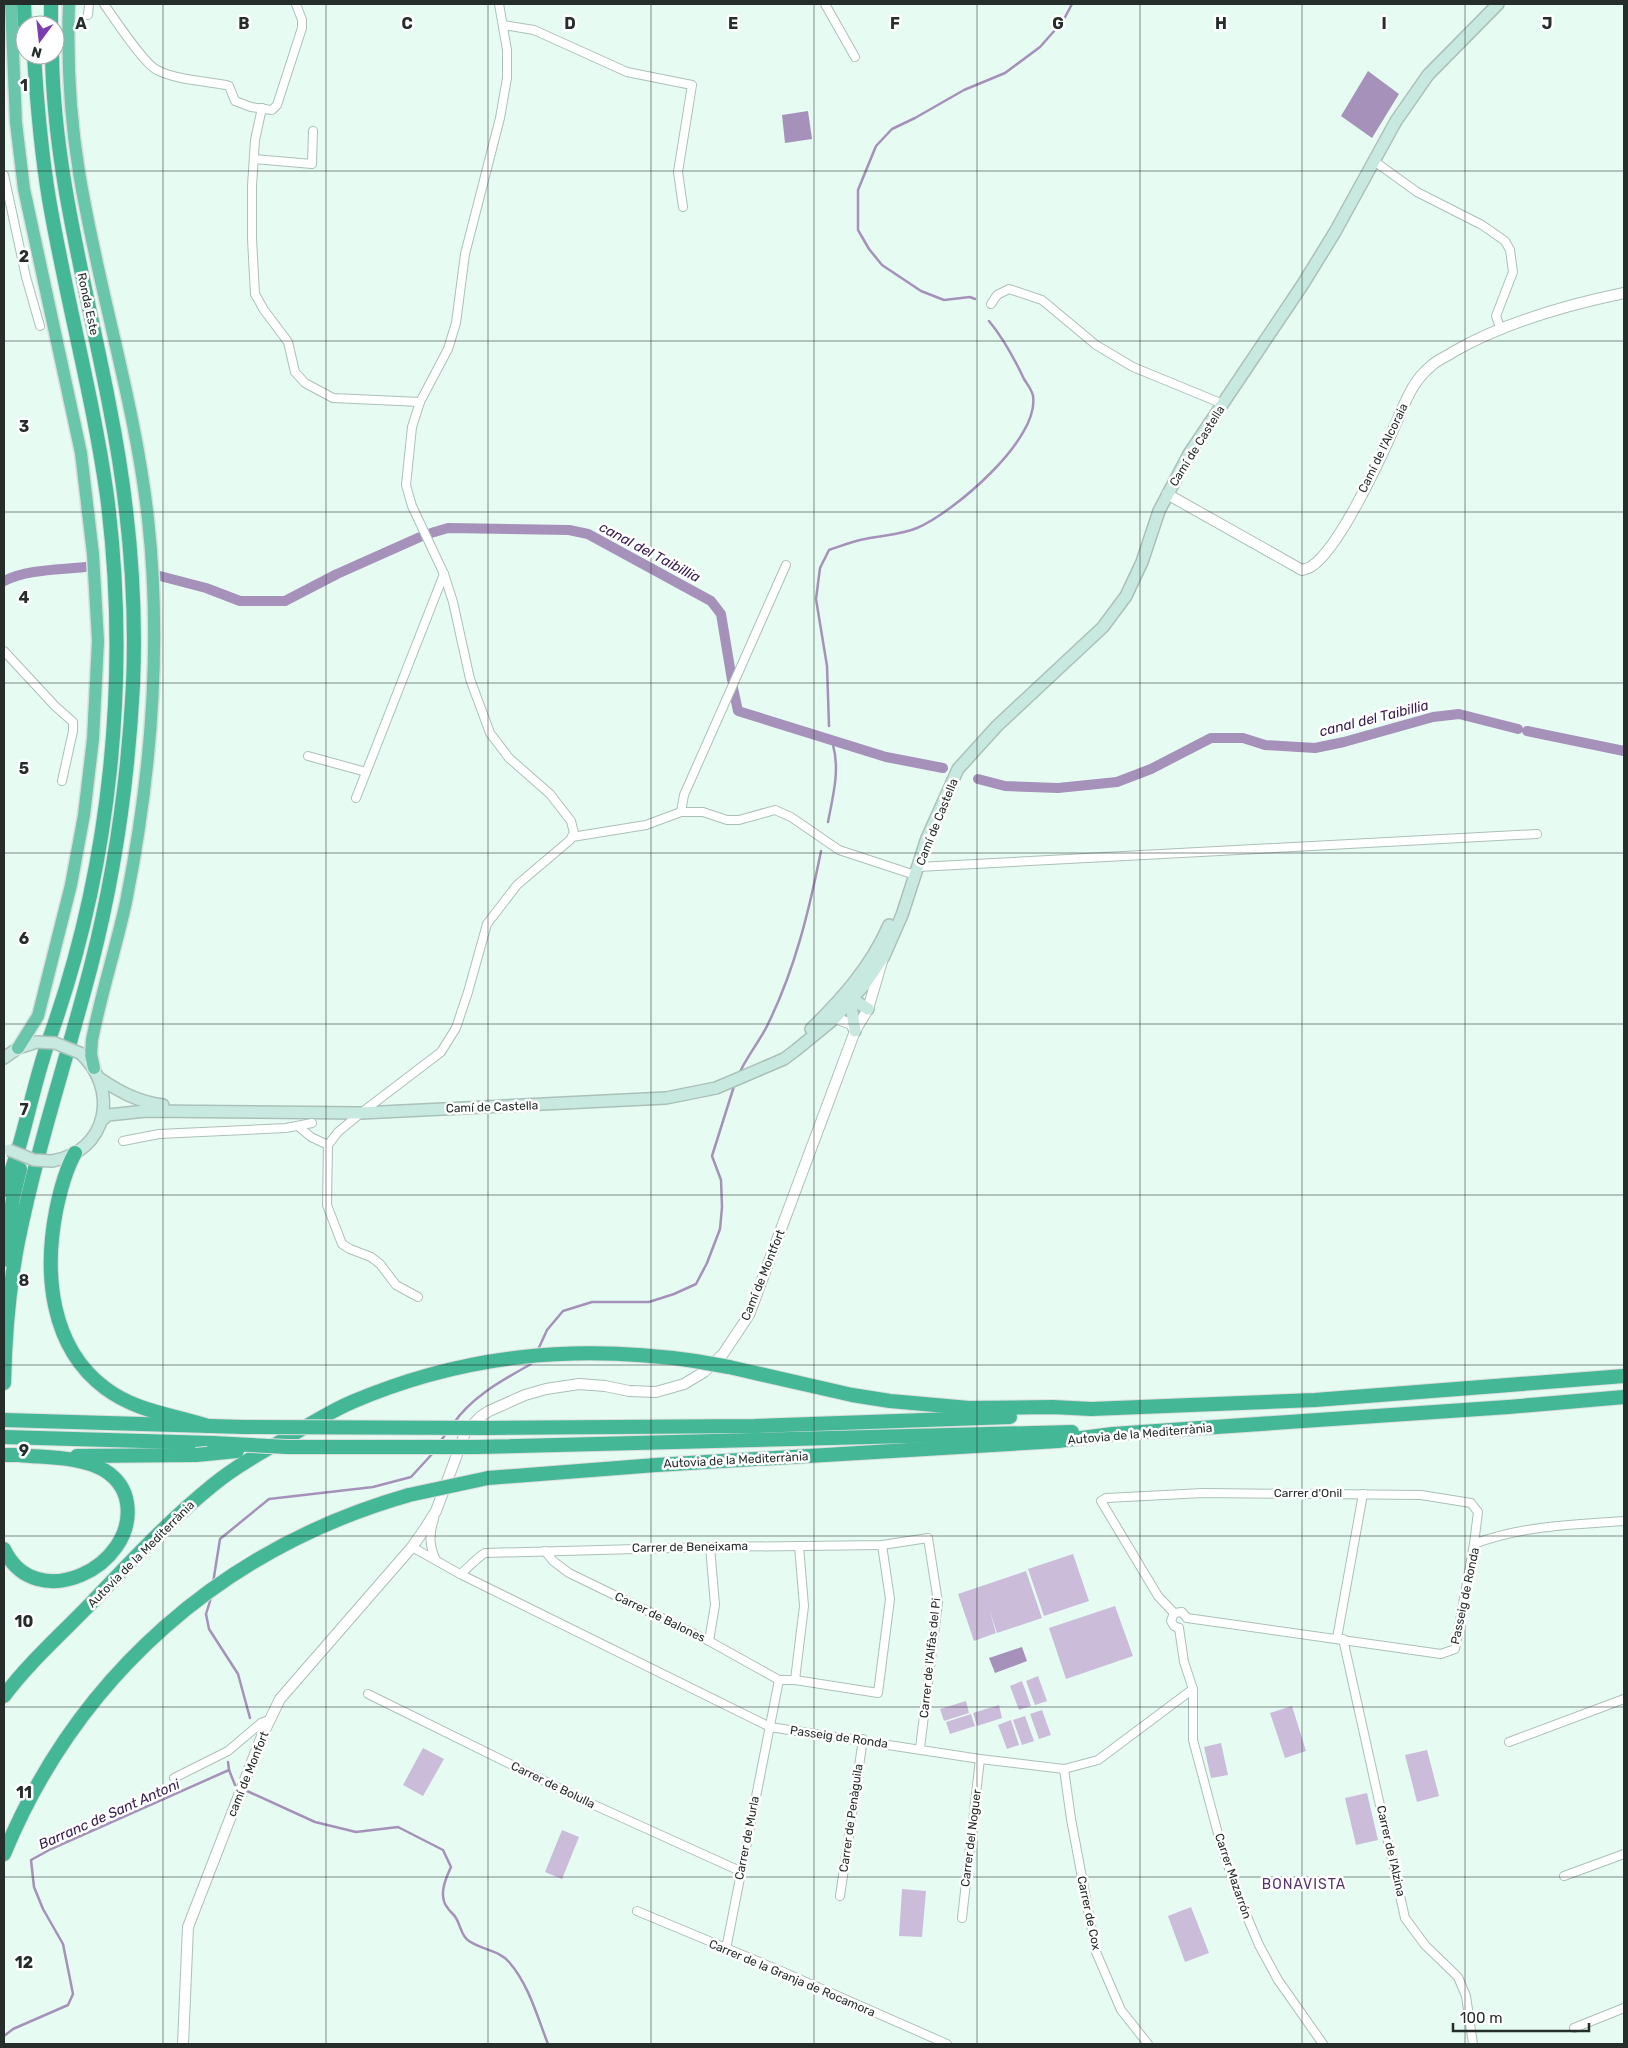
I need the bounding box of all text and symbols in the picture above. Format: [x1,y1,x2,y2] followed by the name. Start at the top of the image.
[75,14,87,33] text: A
[238,14,250,33] text: B
[401,14,413,33] text: C
[564,14,576,33] text: D
[728,14,738,33] text: E
[890,14,900,33] text: F
[1052,14,1064,33] text: G
[1215,14,1227,33] text: H
[1381,14,1387,33] text: I
[1542,14,1552,33] text: J
[15,15,65,65] north arrow
[30,43,44,62] text: N
[20,76,28,95] text: 1
[19,247,29,266] text: 2
[75,272,101,337] street label: Ronda Este
[1355,401,1411,495] street label: Camí de l'Alcoraia
[1167,403,1227,489] street label: Camí de Castella
[19,417,29,436] text: 3
[596,519,703,586] water label: canal del Taibillia
[19,588,30,607] text: 4
[1318,697,1431,740] water label: canal del Taibillia
[19,759,29,778] text: 5
[913,776,961,868] street label: Camí de Castella
[19,929,29,948] text: 6
[446,1098,538,1116] street label: Camí de Castella
[19,1100,29,1119] text: 7
[738,1227,788,1323] street label: Camí de Montfort
[19,1271,30,1290] text: 8
[1067,1421,1213,1447] street label: Autovia de la Mediterrània
[19,1441,29,1460] text: 9
[663,1449,809,1471] street label: Autovia de la Mediterrània
[1274,1486,1342,1500] street label: Carrer d'Onil
[85,1498,197,1610] street label: Autovia de la Mediterrània
[632,1539,748,1555] street label: Carrer de Beneixama
[1448,1546,1482,1646] street label: Passeig de Ronda
[612,1589,708,1645] street label: Carrer de Balones
[917,1597,943,1719] street label: Carrer de l'Alfàs del Pi
[15,1612,34,1631] text: 10
[789,1723,889,1751] street label: Passeig de Ronda
[225,1729,272,1819] street label: camí de Monfort
[509,1759,597,1811] street label: Carrer de Bolulla
[836,1763,866,1873] street label: Carrer de Penàguila
[36,1775,183,1853] water label: Barranc de Sant Antoni
[16,1783,32,1802] text: 11
[958,1788,984,1888] street label: Carrer del Noguer
[732,1795,762,1881] street label: Carrer de Murla
[1374,1804,1408,1898] street label: Carrer de l'Alzina
[1212,1831,1254,1921] street label: Carrer Mazarrón
[1074,1875,1104,1952] street label: Carrer de Cox
[1262,1876,1346,1893] district label: BONAVISTA
[707,1937,877,2019] street label: Carrer de la Granja de Rocamora
[15,1953,33,1972] text: 12
[1453,2000,1589,2032] scale bar
[1460,2009,1502,2027] text: 100 m

